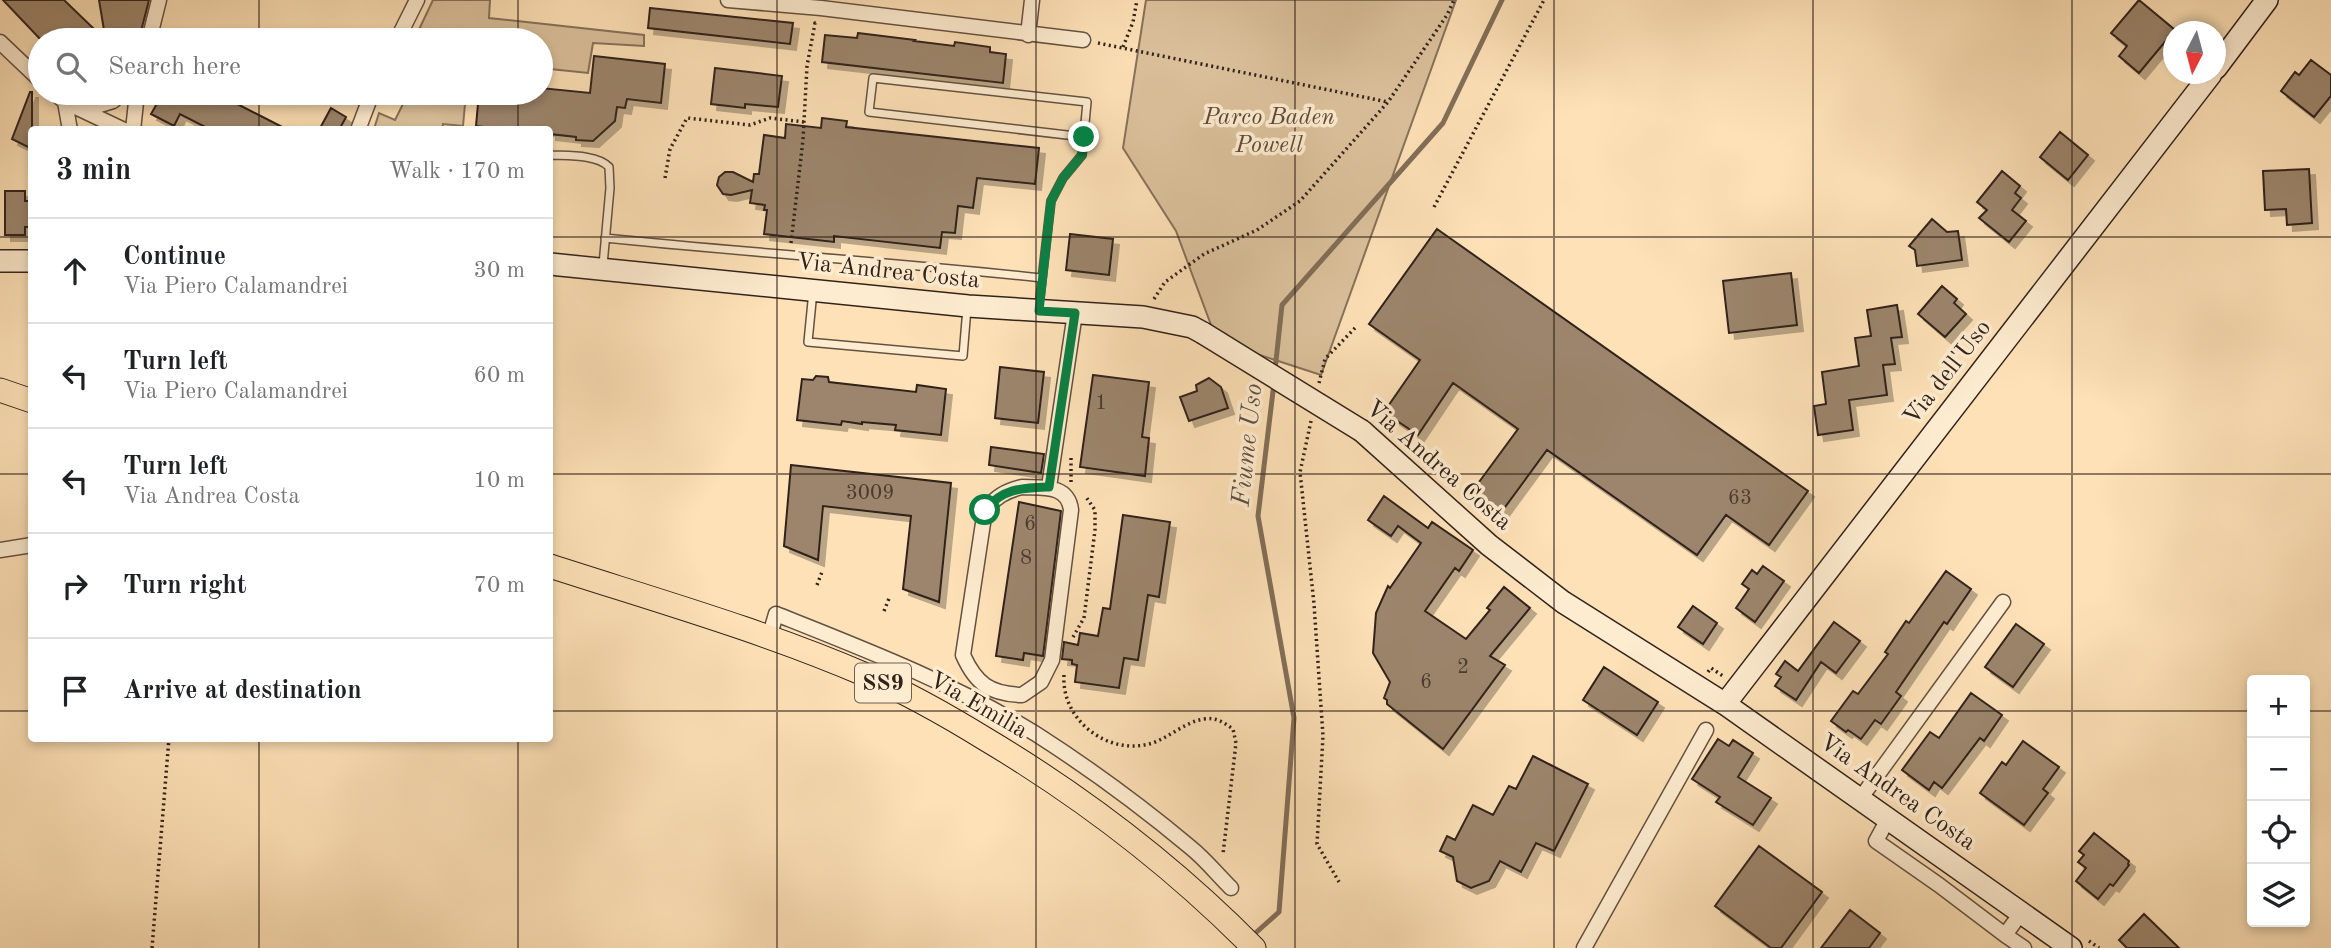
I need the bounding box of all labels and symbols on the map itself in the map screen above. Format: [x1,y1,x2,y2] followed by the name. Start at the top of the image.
[2163,21,2226,84] north arrow
[1202,106,1335,158] park label: Parco Baden Powell
[1068,121,1099,152] route end
[795,250,981,294] street label: Via Andrea Costa
[1900,316,1996,430] street label: Via dell'Uso
[1229,382,1267,509] water label: Fiume Uso
[1095,393,1107,414] house number: 1
[1361,396,1516,536] street label: Via Andrea Costa
[846,483,894,504] house number: 3009
[1728,488,1752,509] house number: 63
[969,494,1000,525] route start
[1024,514,1036,535] house number: 6
[1020,548,1032,569] house number: 8
[1457,657,1469,678] house number: 2
[855,664,911,702] road number: SS9
[925,668,1032,744] street label: Via Emilia
[1420,672,1432,693] house number: 6
[1815,730,1980,856] street label: Via Andrea Costa

